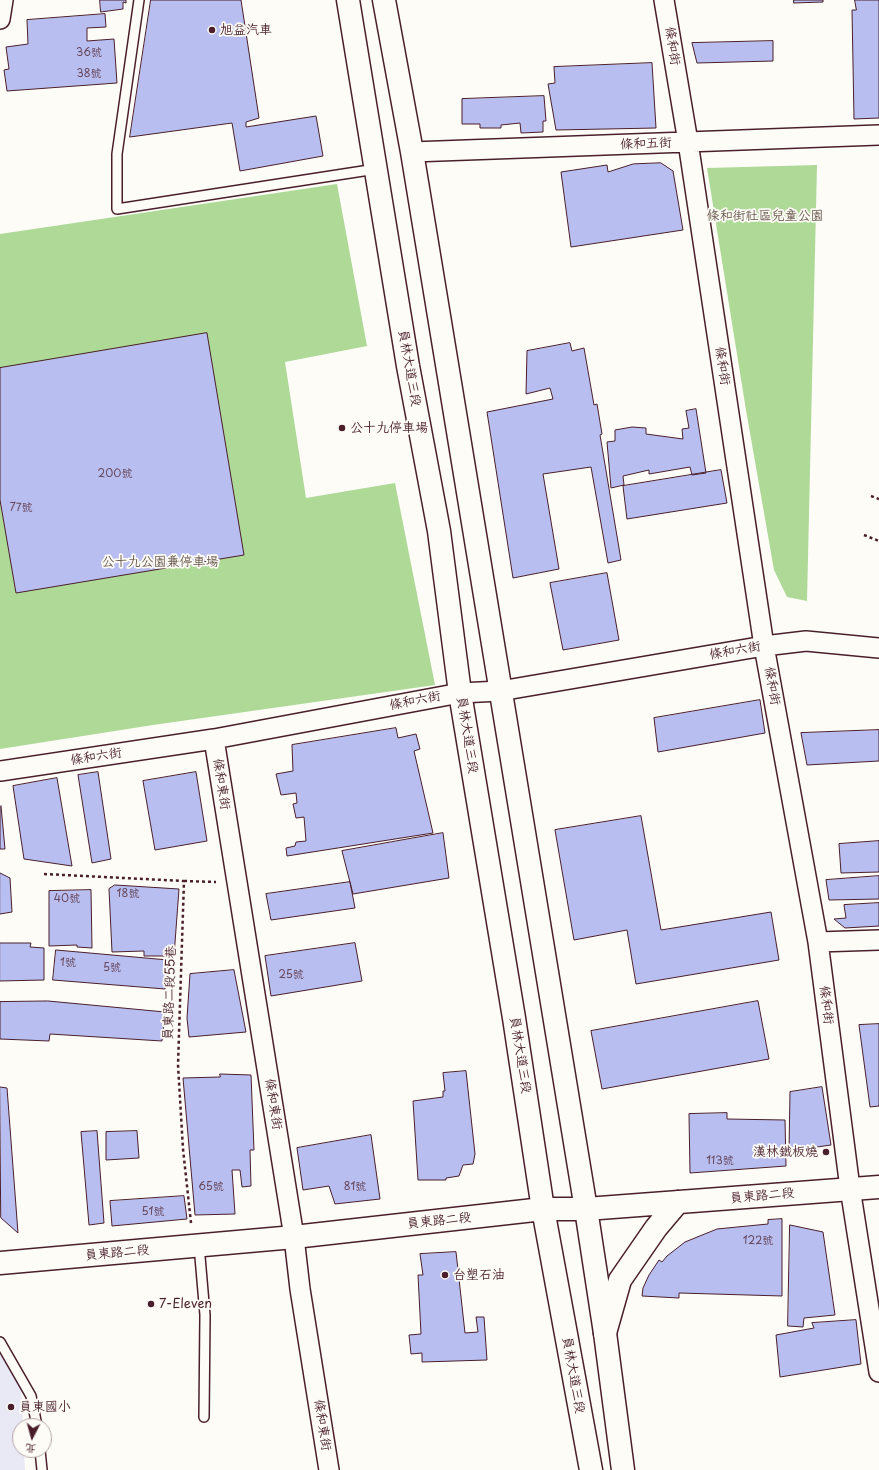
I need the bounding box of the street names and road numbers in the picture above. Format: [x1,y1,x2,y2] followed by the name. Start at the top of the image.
[661,26,683,66] street label: 條和街
[620,135,672,153] street label: 條和五街
[395,328,423,408] street label: 員林大道三段
[711,346,733,386] street label: 條和街
[708,639,762,663] street label: 條和六街
[761,665,783,707] street label: 條和街
[388,688,442,714] street label: 條和六街
[453,695,481,775] street label: 員林大道三段
[69,745,123,769] street label: 條和六街
[209,757,233,811] street label: 條和東街
[161,945,179,1041] street label: 員東路二段55巷
[816,985,836,1025] street label: 條和街
[506,1015,534,1095] street label: 員林大道三段
[261,1077,285,1131] street label: 條和東街
[729,1185,795,1207] street label: 員東路二段
[406,1210,472,1232] street label: 員東路二段
[84,1242,150,1264] street label: 員東路二段
[559,1335,587,1415] street label: 員林大道三段
[310,1398,334,1452] street label: 條和東街

